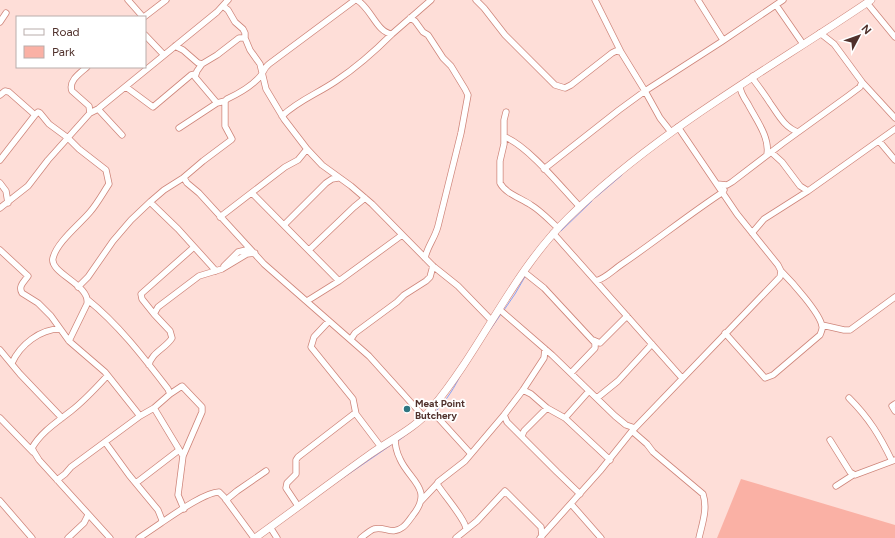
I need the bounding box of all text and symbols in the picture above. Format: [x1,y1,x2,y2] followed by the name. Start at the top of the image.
[16,16,146,68] legend
[839,16,879,56] north arrow
[858,22,874,37] text: N
[52,25,80,39] text: Road
[52,45,75,59] text: Park
[415,397,465,422] place label: Meat Point Butchery
[402,404,412,414] marker: Meat Point Butchery

